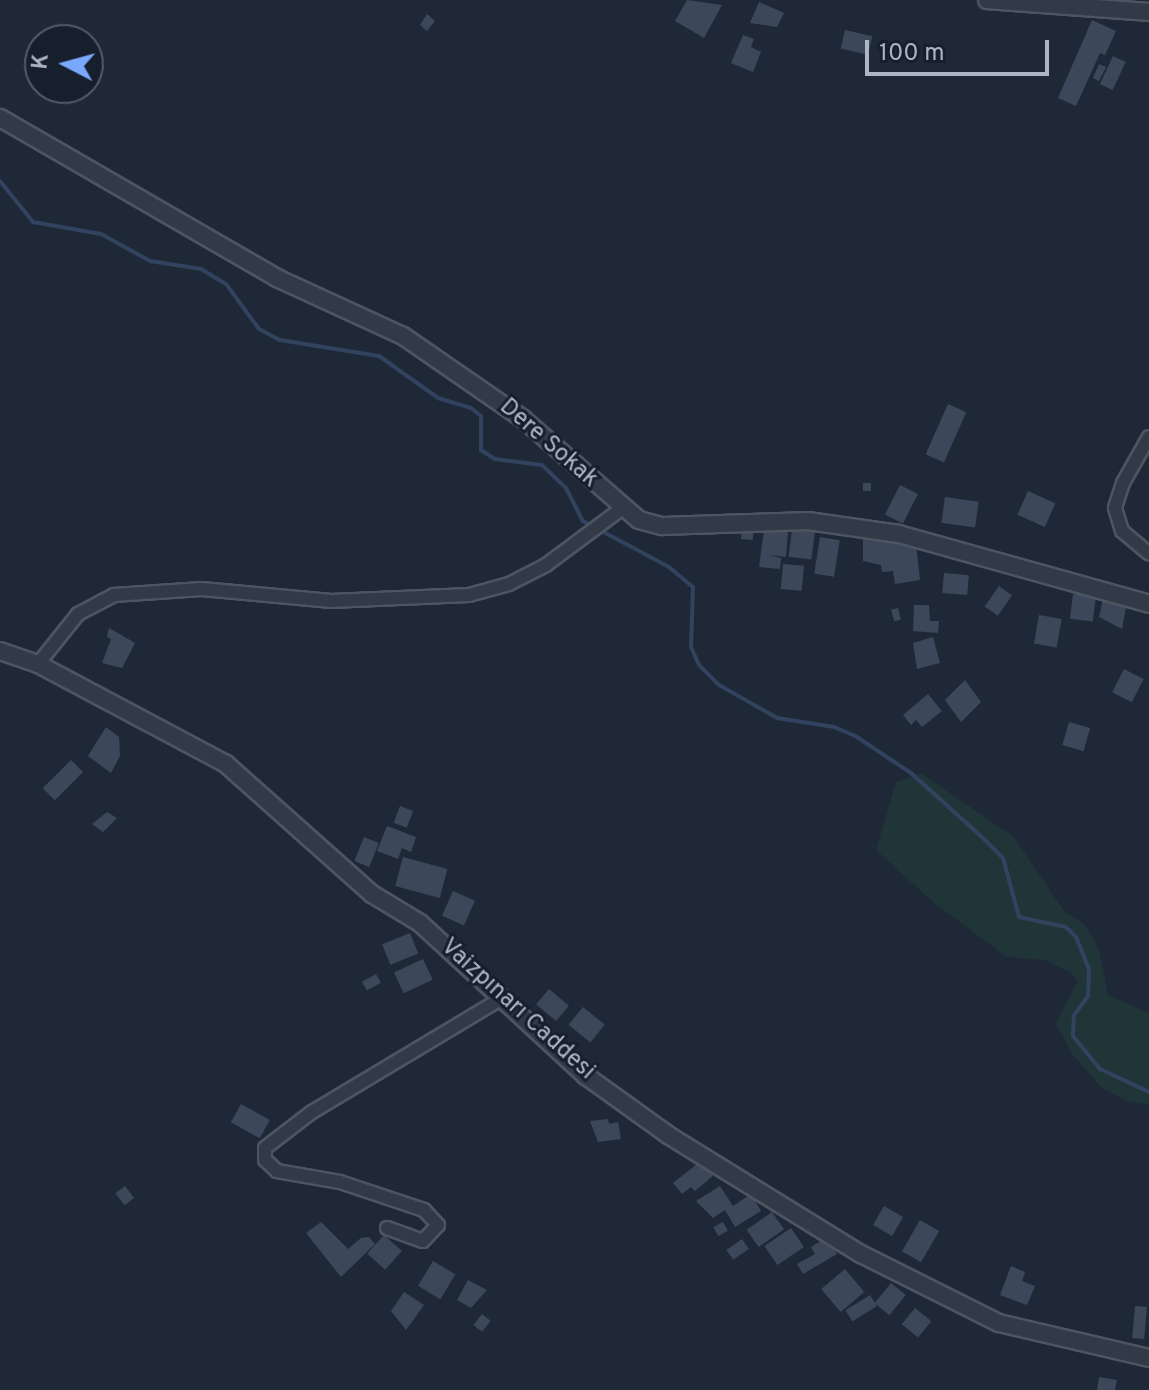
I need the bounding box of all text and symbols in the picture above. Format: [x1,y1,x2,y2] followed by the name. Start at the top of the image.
[24,24,104,104] north arrow
[869,24,1053,74] scale bar
[879,39,945,69] text: 100 m
[27,52,56,71] text: K
[493,393,603,495] street label: Dere Sokak
[434,933,600,1087] street label: Vaizpınarı Caddesi

